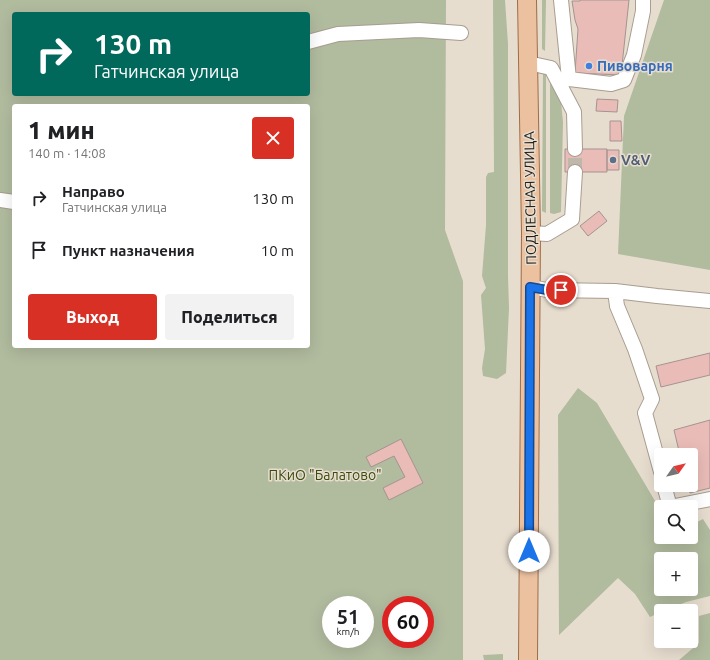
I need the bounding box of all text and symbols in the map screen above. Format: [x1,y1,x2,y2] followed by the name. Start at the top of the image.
[28,28,80,80] icon: right
[94,28,172,59] text: 130 m
[597,58,673,74] place label: Пивоварня
[94,61,239,81] text: Гатчинская улица
[584,61,594,71] marker: Пивоварня
[28,117,95,144] text: 1 мин
[252,117,294,159] button: close
[521,131,539,265] street label: ПОДЛЕСНАЯ УЛИЦА
[28,146,106,160] text: 140 m · 14:08
[621,152,650,168] place label: V&V
[608,155,618,165] marker: V&V
[62,183,125,200] text: Направо
[28,187,50,209] icon: right
[252,190,294,207] text: 130 m
[62,200,167,214] text: Гатчинская улица
[28,239,50,261] icon: arrive
[62,242,195,259] text: Пункт назначения
[261,242,294,259] text: 10 m
[544,273,578,307] pin
[550,279,572,301] icon: arrive
[28,294,157,340] button: Выход
[165,294,294,340] button: Поделиться
[654,448,698,492] north arrow
[654,448,698,648] map controls
[269,467,381,483] park label: ПКиО "Балатово"
[654,500,698,544] button: search
[508,530,550,572] position arrow
[654,552,698,596] button: +
[382,596,434,648] speed limit sign: 60
[654,604,698,648] button: −
[337,605,359,628] text: 51
[336,626,360,637] text: km/h

